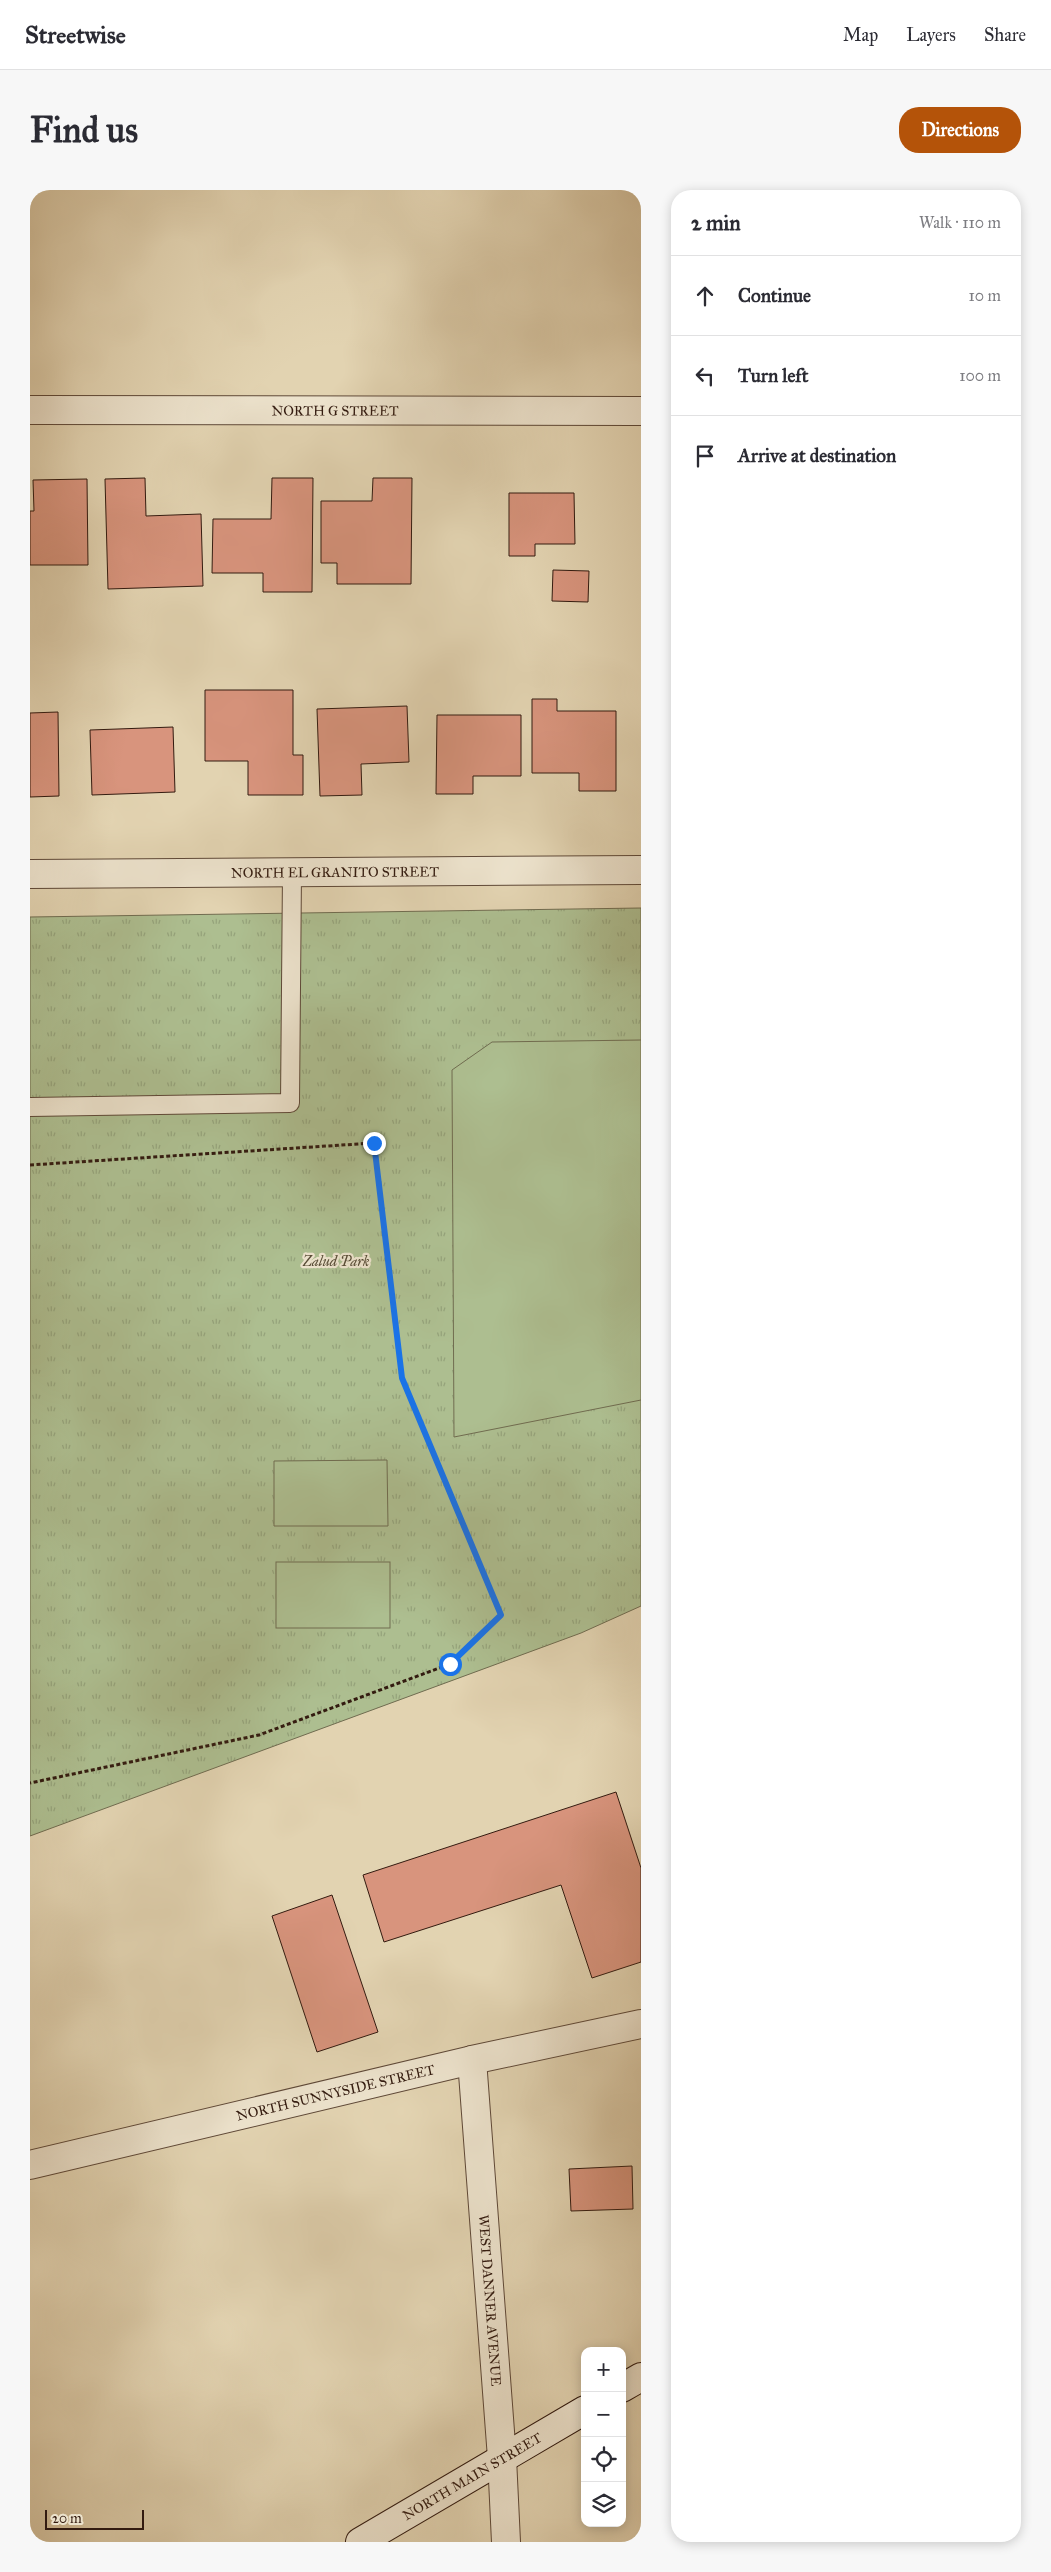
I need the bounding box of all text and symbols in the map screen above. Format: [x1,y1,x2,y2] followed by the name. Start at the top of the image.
[25,20,126,50] text: Streetwise
[843,24,878,46] text: Map
[906,24,956,46] text: Layers
[984,24,1026,46] text: Share
[899,107,1021,153] button: Directions
[30,109,138,152] text: Find us
[691,210,741,236] text: 2 min
[919,213,1001,232] text: Walk · 110 m
[691,282,719,310] icon: ahead
[738,284,811,307] text: Continue
[969,286,1001,305] text: 10 m
[691,362,719,390] icon: left
[738,364,808,387] text: Turn left
[959,366,1001,385] text: 100 m
[271,402,399,419] street label: NORTH G STREET
[691,442,719,470] icon: arrive
[738,444,896,467] text: Arrive at destination
[231,863,439,881] street label: NORTH EL GRANITO STREET
[363,1132,386,1155] route end
[302,1253,370,1270] park label: Zalud Park
[439,1653,462,1676] route start
[235,2061,437,2124] street label: NORTH SUNNYSIDE STREET
[475,2214,505,2387] street label: WEST DANNER AVENUE
[581,2347,626,2527] map controls
[581,2347,626,2392] button: +
[581,2392,626,2437] button: −
[399,2429,545,2524] street label: NORTH MAIN STREET
[581,2437,626,2482] button: locate
[581,2482,626,2527] button: layers
[45,2507,144,2530] scale bar
[52,2510,82,2527] text: 20 m

